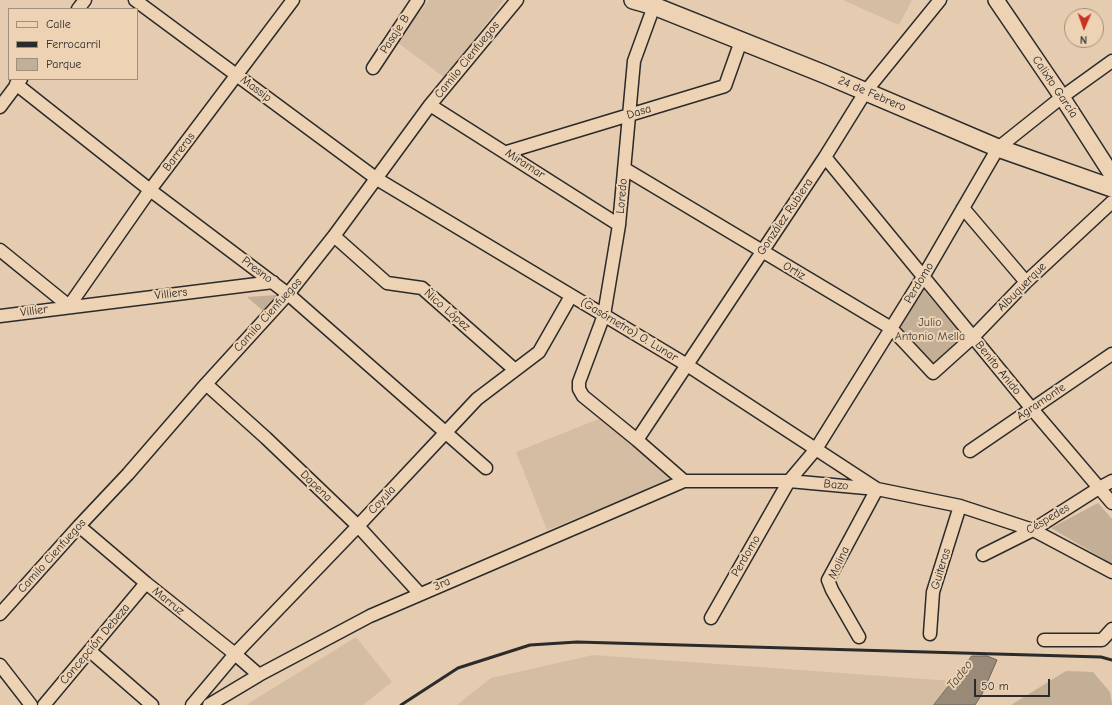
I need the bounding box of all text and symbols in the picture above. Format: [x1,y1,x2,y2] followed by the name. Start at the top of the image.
[8,8,138,80] legend
[1064,8,1104,48] north arrow
[377,12,413,56] street label: Pasaje B
[46,17,71,31] text: Calle
[431,19,503,101] street label: Camilo Cienfuegos
[1080,33,1087,46] text: N
[46,37,101,51] text: Ferrocarril
[1029,53,1081,121] street label: Calixto García
[46,57,81,71] text: Parque
[238,73,274,105] street label: Massip
[836,73,908,115] street label: 24 de Febrero
[625,101,653,123] street label: Dasa
[160,130,198,174] street label: Barreras
[502,146,548,182] street label: Miramar
[754,176,816,258] street label: González Rubiera
[613,178,631,214] street label: Loredo
[239,254,275,286] street label: Presno
[780,259,808,283] street label: Ortiz
[994,259,1050,315] street label: Albuquerque
[901,260,937,306] street label: Perdomo
[231,275,305,355] street label: Camilo Cienfuegos
[154,285,188,303] street label: Villiers
[421,286,473,334] street label: Ñico López
[578,295,680,365] street label: (Gasómetro) O. Lunar
[19,302,49,320] street label: Villier
[895,316,965,344] park label: Julio Antonio Mella
[972,338,1024,398] street label: Benito Anido
[1014,380,1068,424] street label: Agramonte
[297,467,335,505] street label: Dapena
[823,477,849,493] street label: Bazo
[365,483,399,517] street label: Coyula
[1024,500,1072,538] street label: Céspedes
[15,516,89,596] street label: Camilo Cienfuegos
[728,533,764,579] street label: Perdomo
[825,544,853,582] street label: Molina
[928,547,954,591] street label: Guiteras
[431,574,453,594] street label: 3ra
[149,584,187,618] street label: Marruz
[57,601,133,687] street label: Concepción Debeza
[944,657,976,693] water label: Tadeo
[976,671,1052,697] scale bar
[981,679,1009,693] text: 50 m

